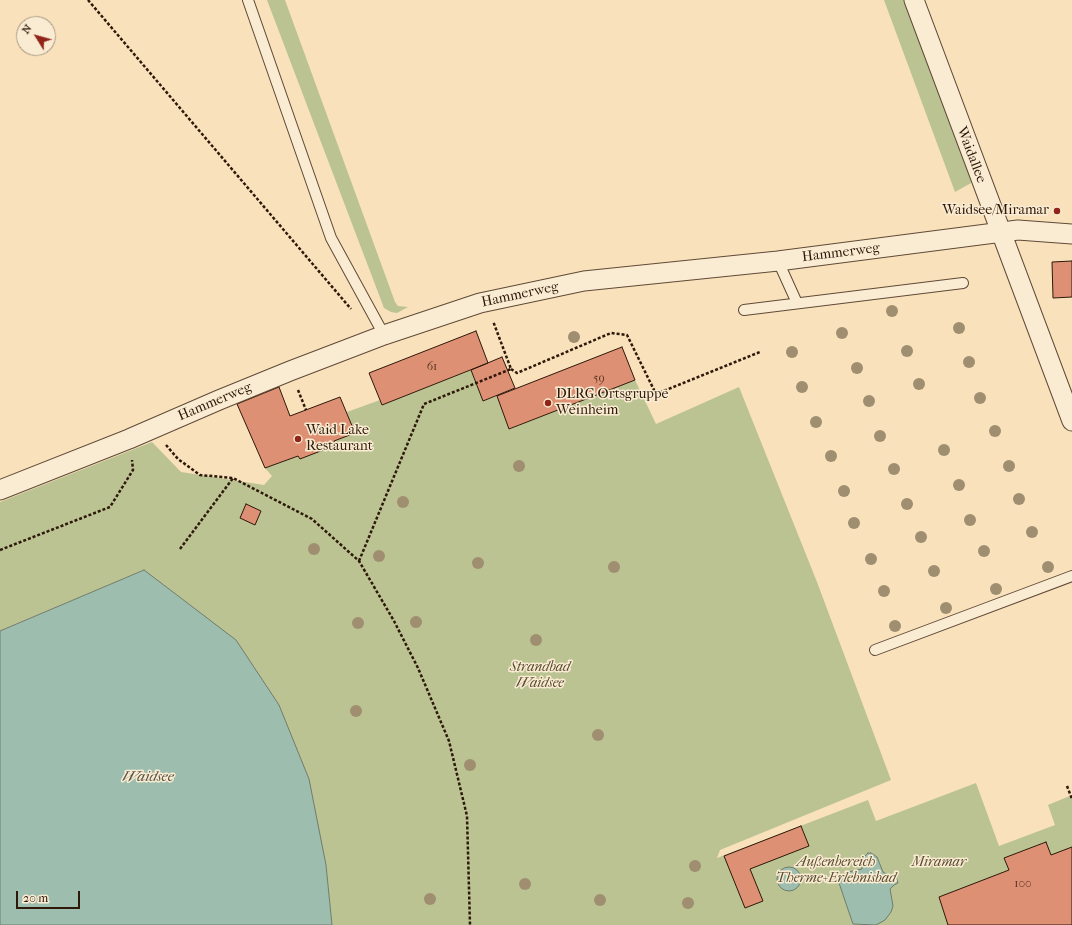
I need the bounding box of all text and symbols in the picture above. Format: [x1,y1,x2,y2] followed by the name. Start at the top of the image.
[16,16,56,56] north arrow
[19,22,35,36] text: N
[953,125,989,185] street label: Waidallee
[942,203,1049,219] place label: Waidsee/Miramar
[1052,206,1062,216] marker: Waidsee/Miramar
[801,240,881,266] street label: Hammerweg
[480,279,560,311] street label: Hammerweg
[427,360,437,374] house number: 61
[593,372,605,386] house number: 59
[176,379,254,425] street label: Hammerweg
[556,387,668,420] place label: DLRG Ortsgruppe Weinheim
[543,398,553,408] marker: DLRG Ortsgruppe Weinheim
[306,423,373,456] place label: Waid Lake Restaurant
[293,434,303,444] marker: Waid Lake Restaurant
[510,660,570,692] park label: Strandbad Waidsee
[122,768,174,786] water label: Waidsee
[776,855,896,888] park label: Außenbereich Therme+Erlebnisbad
[912,855,966,871] park label: Miramar
[1014,877,1032,891] house number: 100
[18,883,82,909] scale bar
[23,891,48,905] text: 20 m

